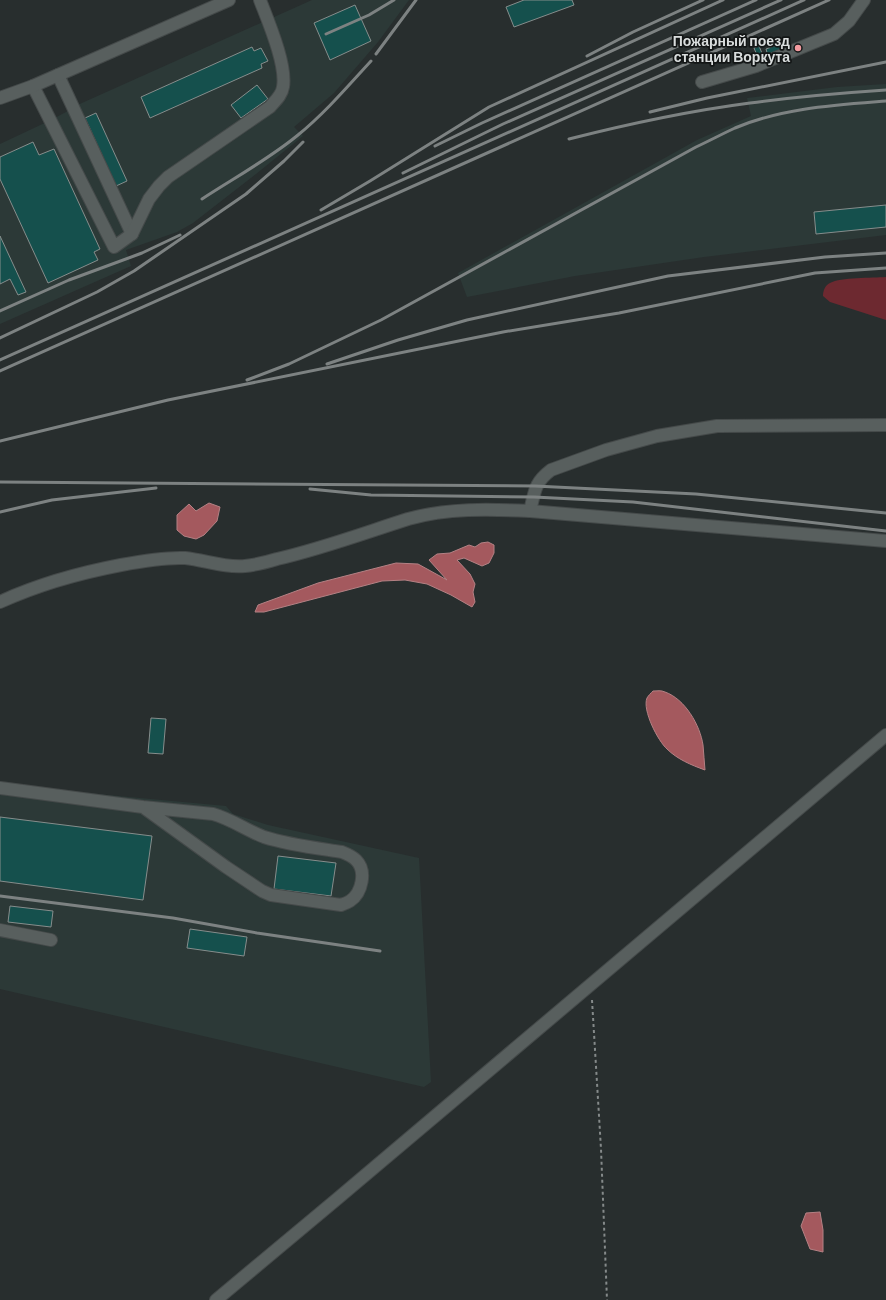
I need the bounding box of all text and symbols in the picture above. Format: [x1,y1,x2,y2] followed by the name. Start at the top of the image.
[673,32,790,65] place label: Пожарный поезд станции Воркута
[793,43,803,53] marker: Пожарный поезд станции Воркута

